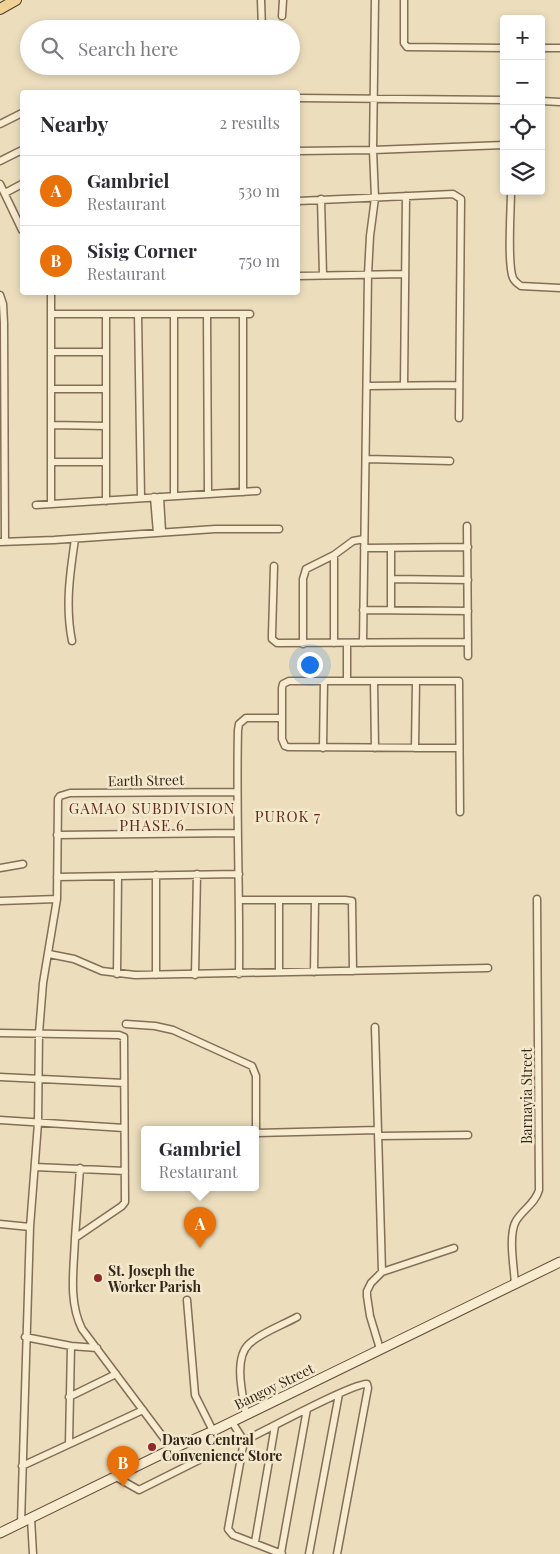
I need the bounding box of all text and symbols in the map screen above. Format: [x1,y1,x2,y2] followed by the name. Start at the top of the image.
[500,15,545,195] map controls
[500,15,545,60] button: +
[20,20,300,75] search box
[38,34,66,62] icon: search
[78,35,178,61] text: Search here
[500,60,545,105] button: −
[500,105,545,150] button: locate
[40,109,109,137] text: Nearby
[220,112,280,133] text: 2 results
[500,150,545,195] button: layers
[87,167,169,193] text: Gambriel
[51,180,61,201] text: A
[238,180,280,201] text: 530 m
[87,193,166,214] text: Restaurant
[87,237,197,263] text: Sisig Corner
[51,250,61,271] text: B
[239,250,280,271] text: 750 m
[87,263,166,284] text: Restaurant
[297,652,323,678] your location
[108,770,185,790] street label: Earth Street
[69,798,235,835] district label: GAMAO SUBDIVISION PHASE 6
[255,806,321,826] district label: PUROK 7
[517,1047,536,1144] street label: Barnayia Street
[141,1126,259,1191] popup
[159,1135,241,1161] text: Gambriel
[159,1161,238,1182] text: Restaurant
[184,1207,216,1248] pin: A
[107,1261,201,1296] place label: St. Joseph the Worker Parish
[92,1272,104,1284] marker: St. Joseph the Worker Parish
[231,1358,318,1413] street label: Bangoy Street
[162,1430,282,1465] place label: Davao Central Convenience Store
[146,1441,158,1453] marker: Davao Central Convenience Store
[107,1446,139,1487] pin: B

